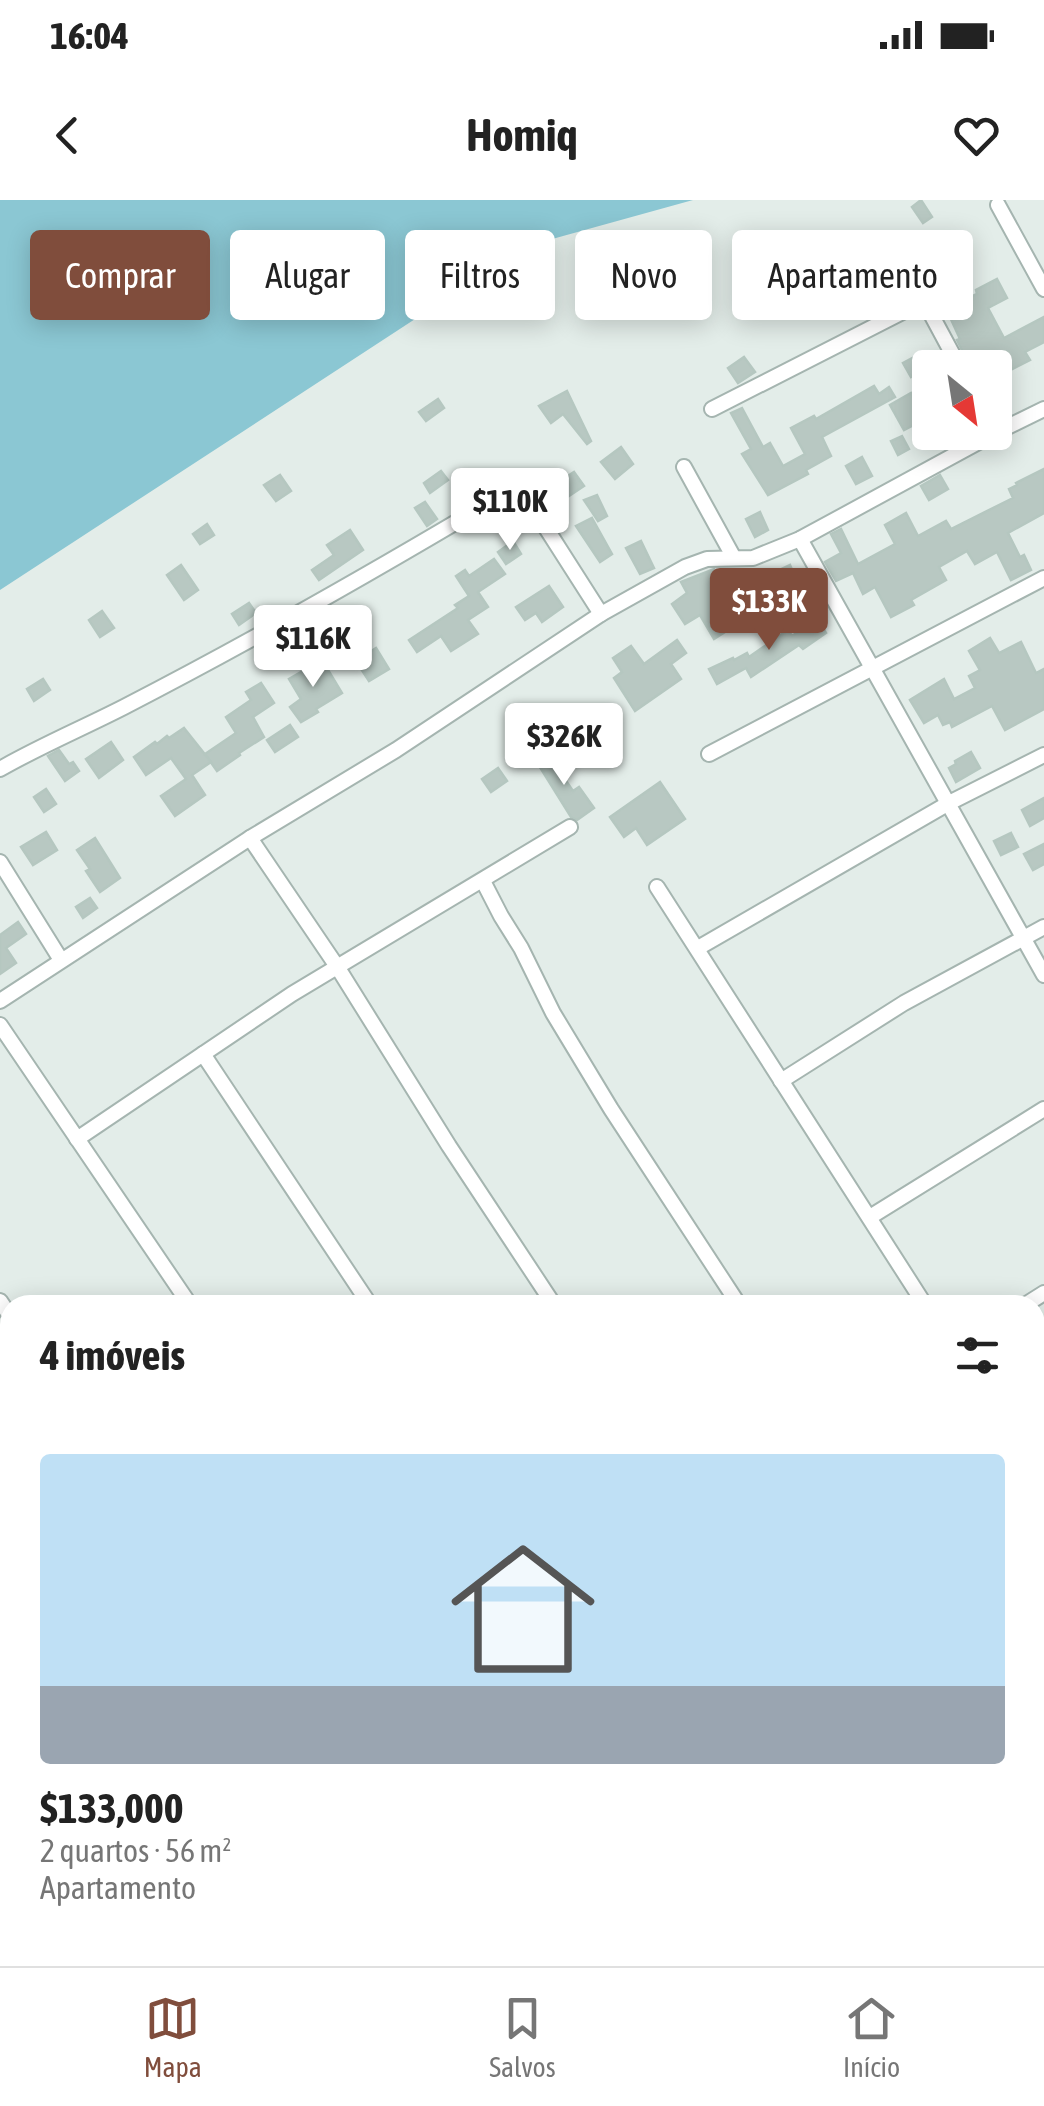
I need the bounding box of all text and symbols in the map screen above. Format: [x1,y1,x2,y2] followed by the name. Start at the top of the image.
[50,14,129,57] text: 16:04
[40,108,95,163] icon: back
[949,108,1004,163] icon: heart
[466,109,578,161] text: Homiq
[30,230,210,320] chip: Comprar
[230,230,385,320] chip: Alugar
[405,230,555,320] chip: Filtros
[575,230,712,320] chip: Novo
[732,230,973,320] chip: Apartamento
[912,350,1012,450] north arrow
[912,350,1012,450] map controls
[440,468,580,553] pin: $110K
[473,482,547,519] text: $110K
[699,568,839,653] pin: $133K
[732,582,806,619] text: $133K
[243,605,383,690] pin: $116K
[276,619,350,656] text: $116K
[494,703,634,788] pin: $326K
[527,717,601,754] text: $326K
[950,1328,1005,1383] icon: filters
[40,1331,185,1379] text: 4 imóveis
[433,1519,613,1699] icon: home
[40,1784,184,1832] text: $133,000
[40,1832,231,1869] text: 2 quartos · 56 m²
[40,1869,196,1906] text: Apartamento
[144,1991,202,2083] tab: Mapa
[489,1991,556,2083] tab: Salvos
[843,1991,900,2083] tab: Início

